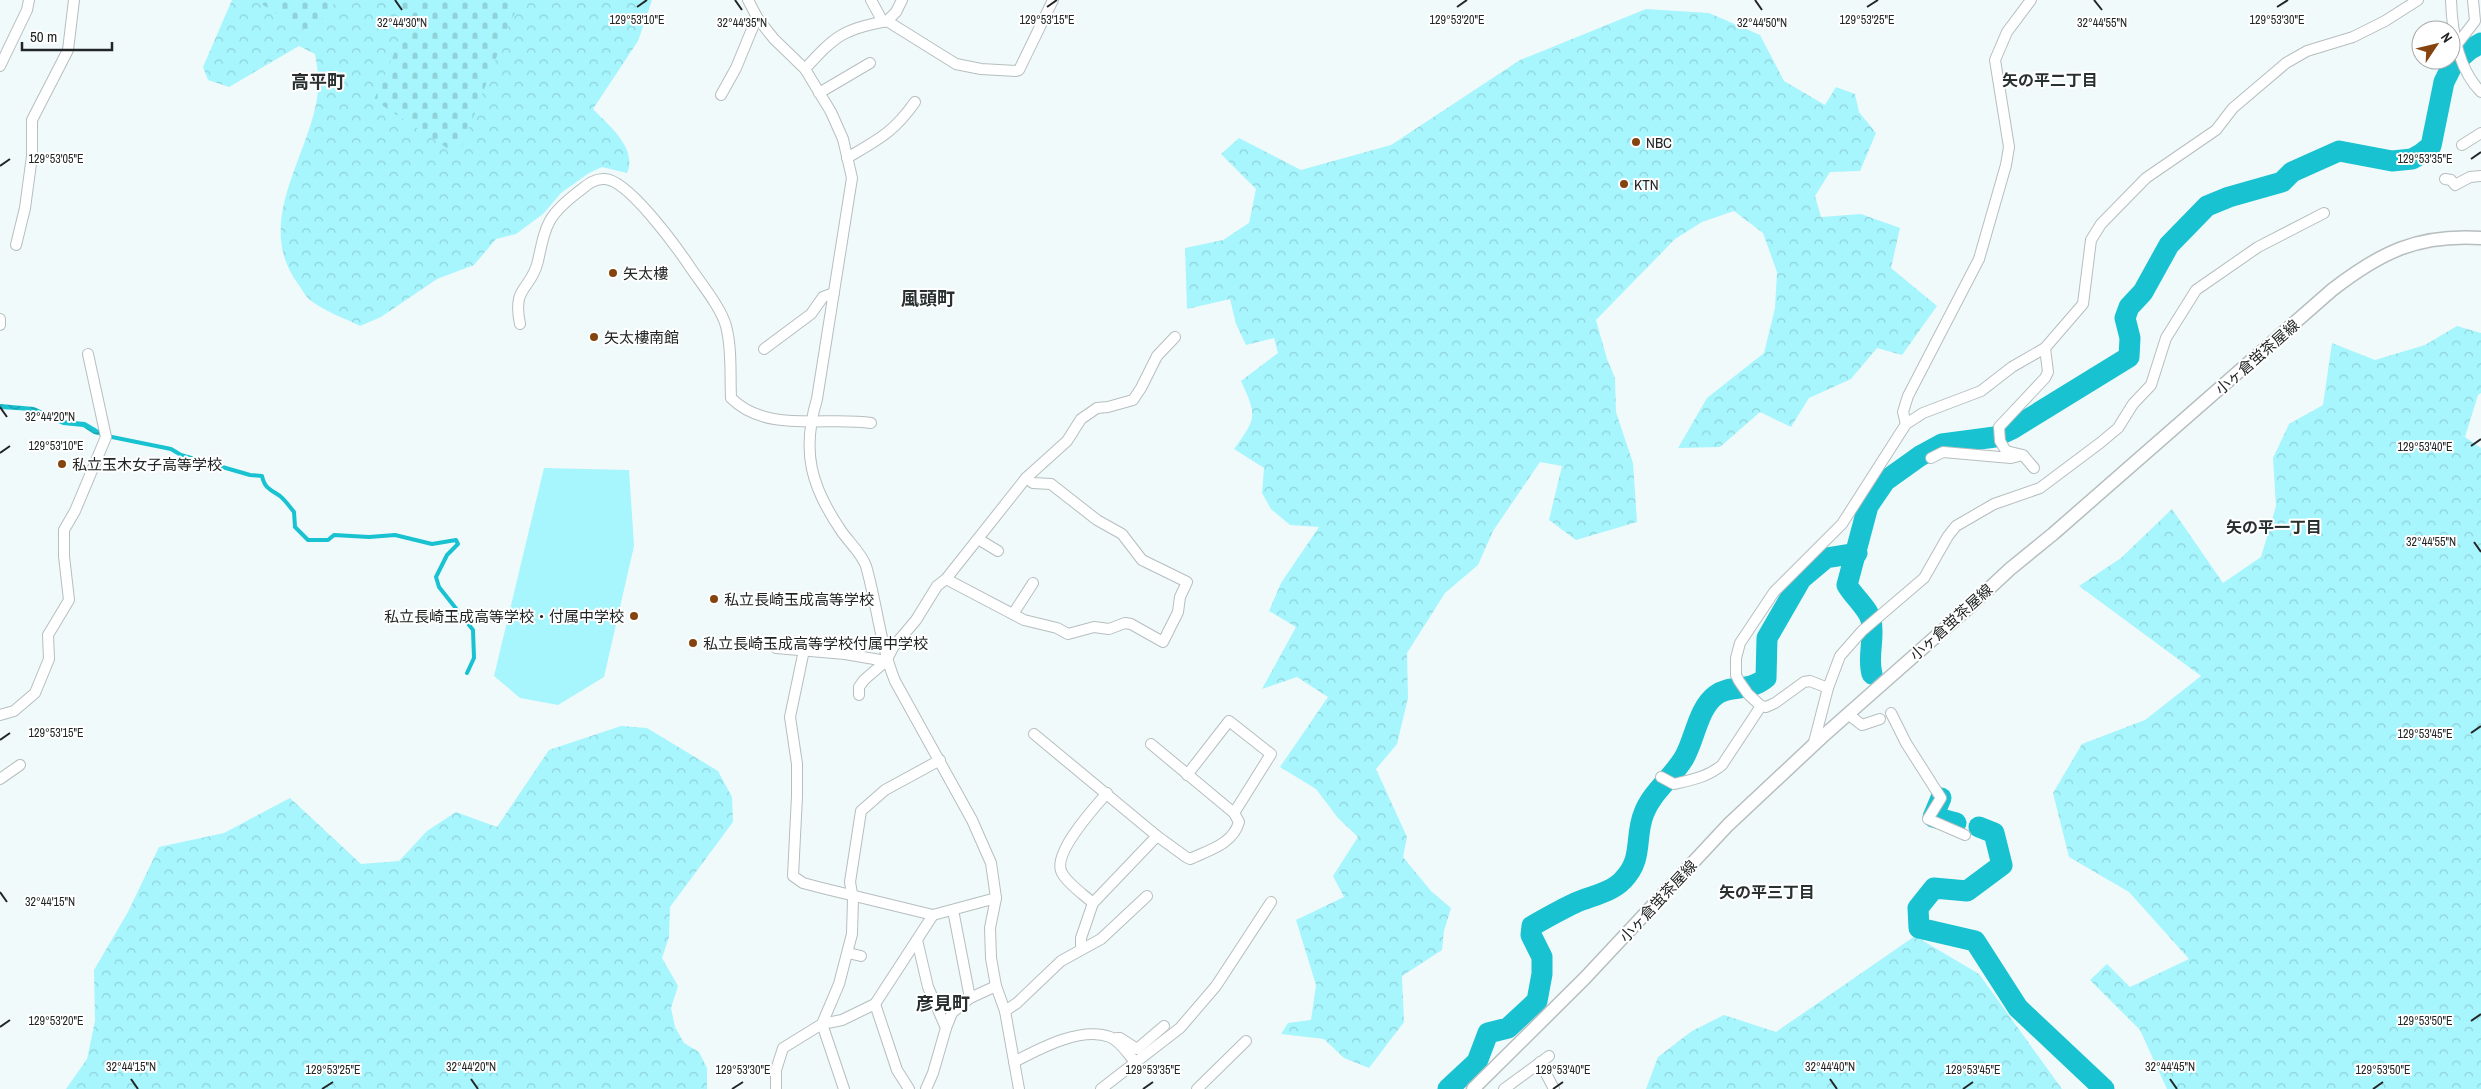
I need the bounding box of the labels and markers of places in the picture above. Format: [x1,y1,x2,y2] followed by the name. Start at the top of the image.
[1646,132,1672,153] place label: NBC
[1630,136,1642,148] marker: NBC
[1634,174,1659,195] place label: KTN
[1618,178,1630,190] marker: KTN
[623,263,668,284] place label: 矢太樓
[607,267,619,279] marker: 矢太樓
[604,327,679,348] place label: 矢太樓南館
[588,331,600,343] marker: 矢太樓南館
[72,454,222,475] place label: 私立玉木女子高等学校
[56,458,68,470] marker: 私立玉木女子高等学校
[724,589,874,610] place label: 私立長崎玉成高等学校
[708,593,720,605] marker: 私立長崎玉成高等学校
[384,606,624,627] place label: 私立長崎玉成高等学校・付属中学校
[628,610,640,622] marker: 私立長崎玉成高等学校・付属中学校
[703,633,928,654] place label: 私立長崎玉成高等学校付属中学校
[687,637,699,649] marker: 私立長崎玉成高等学校付属中学校

